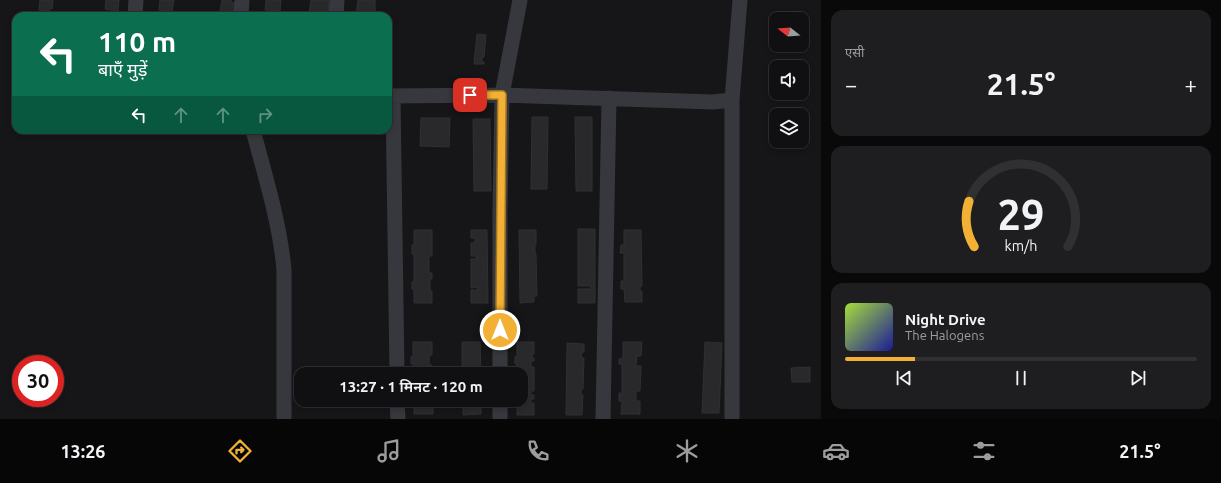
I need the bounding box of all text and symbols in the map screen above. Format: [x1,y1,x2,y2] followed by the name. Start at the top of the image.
[769,12,809,52] north arrow
[769,12,809,148] map controls
[98,26,176,57] text: 110 m
[32,28,84,80] icon: left
[845,45,864,59] text: एसी
[98,59,147,79] text: बाएँ मुड़ें
[769,60,809,100] button: sound
[987,67,1055,101] text: 21.5°
[845,72,857,97] text: −
[1185,72,1197,97] text: +
[453,78,487,112] pin
[459,84,481,106] icon: arrive
[128,104,150,126] icon: left
[170,104,192,126] icon: ahead
[212,104,234,126] icon: ahead
[254,104,276,126] icon: right
[769,108,809,148] button: layers
[998,191,1044,238] text: 29
[1005,238,1037,254] text: km/h
[479,309,521,351] position arrow
[905,311,986,328] text: Night Drive
[905,328,984,342] text: The Halogens
[12,355,64,407] speed limit sign: 30
[893,367,915,389] icon: previous
[1010,367,1032,389] icon: pause
[1127,367,1149,389] icon: next
[339,378,483,395] text: 13:27 · 1 मिनट · 120 m
[226,437,254,465] icon: directions
[375,437,403,465] icon: music
[524,437,552,465] icon: phone
[673,437,701,465] icon: climate
[822,437,850,465] icon: car
[970,437,998,465] icon: filters
[60,441,105,461] text: 13:26
[1119,441,1161,461] text: 21.5°

